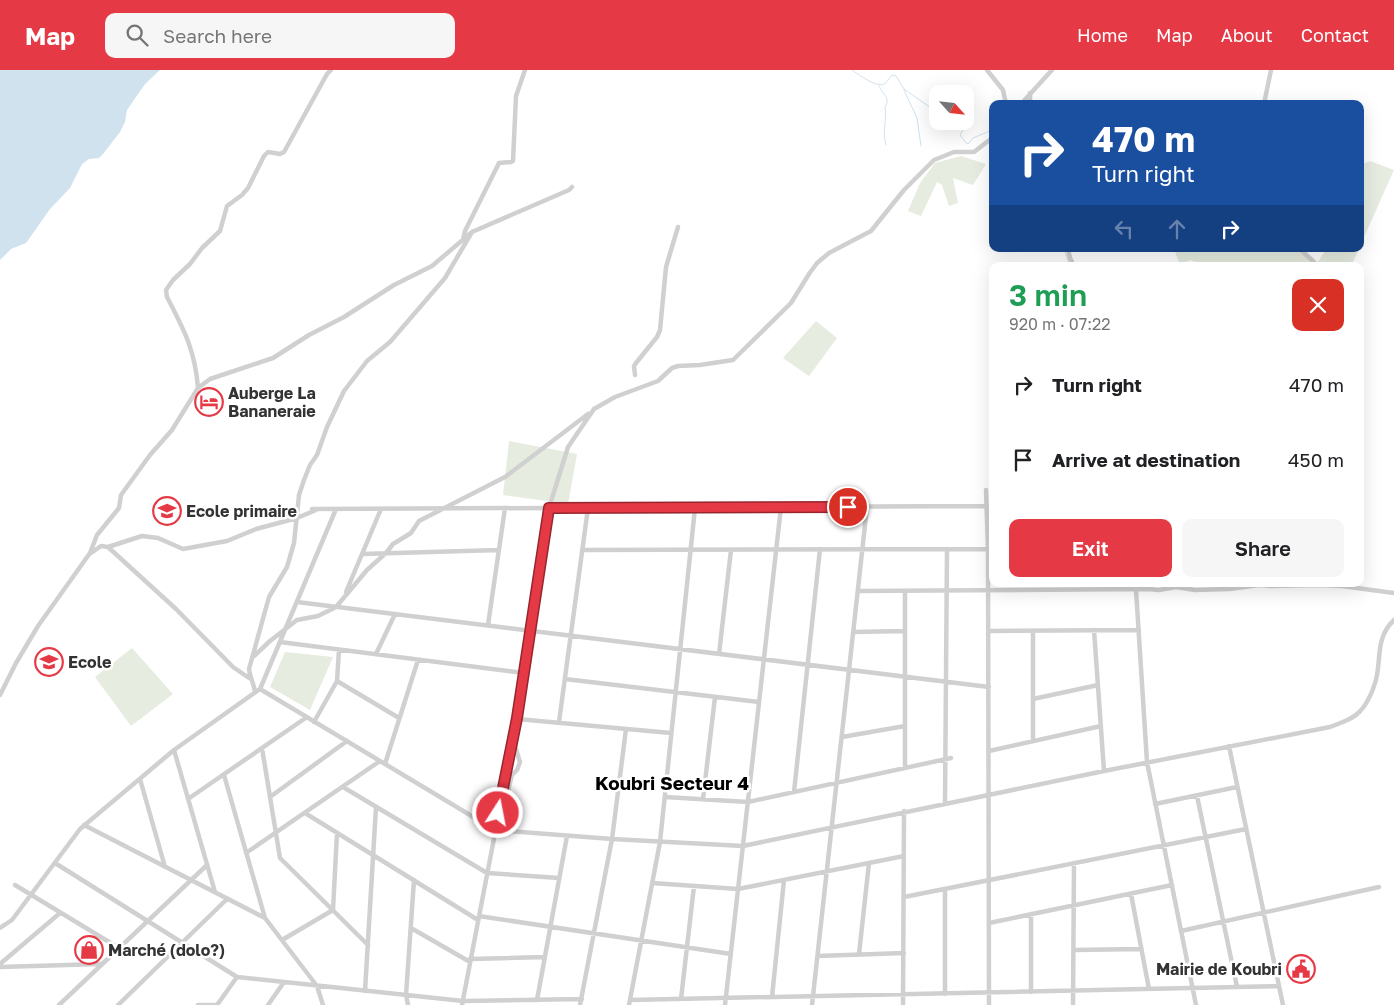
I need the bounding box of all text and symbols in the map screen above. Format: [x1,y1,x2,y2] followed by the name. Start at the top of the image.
[105,13,455,58] search box
[25,21,75,50] text: Map
[123,21,151,49] icon: search
[163,24,272,47] text: Search here
[1077,24,1128,46] text: Home
[1156,24,1193,46] text: Map
[1221,24,1273,46] text: About
[1301,24,1369,46] text: Contact
[929,85,974,130] north arrow
[929,85,974,130] map controls
[1092,118,1195,160] text: 470 m
[1009,120,1074,185] icon: right
[1092,160,1195,187] text: Turn right
[1110,215,1138,243] icon: left
[1163,215,1191,243] icon: ahead
[1216,215,1244,243] icon: right
[1009,277,1087,313] text: 3 min
[1292,279,1344,331] button: close
[1009,314,1111,334] text: 920 m · 07:22
[1009,371,1037,399] icon: right
[1052,373,1142,396] text: Turn right
[1289,373,1344,396] text: 470 m
[228,383,316,421] place label: Auberge La Bananeraie
[194,387,224,417] hotel icon: Auberge La Bananeraie
[1009,446,1037,474] icon: arrive
[1052,448,1240,471] text: Arrive at destination
[1288,448,1344,471] text: 450 m
[827,486,869,528] pin
[834,493,862,521] icon: arrive
[152,496,182,526] school or university icon: Ecole primaire
[186,501,297,521] place label: Ecole primaire
[1009,519,1172,577] button: Exit
[1182,519,1344,577] button: Share
[34,647,64,677] school or university icon: Ecole
[68,652,111,672] place label: Ecole
[595,771,749,794] district label: Koubri Secteur 4
[471,786,523,838] position arrow
[74,935,104,965] shop icon: Marché (dolo?)
[108,940,225,960] place label: Marché (dolo?)
[1286,954,1316,984] public building icon: Mairie de Koubri
[1156,959,1282,979] place label: Mairie de Koubri

